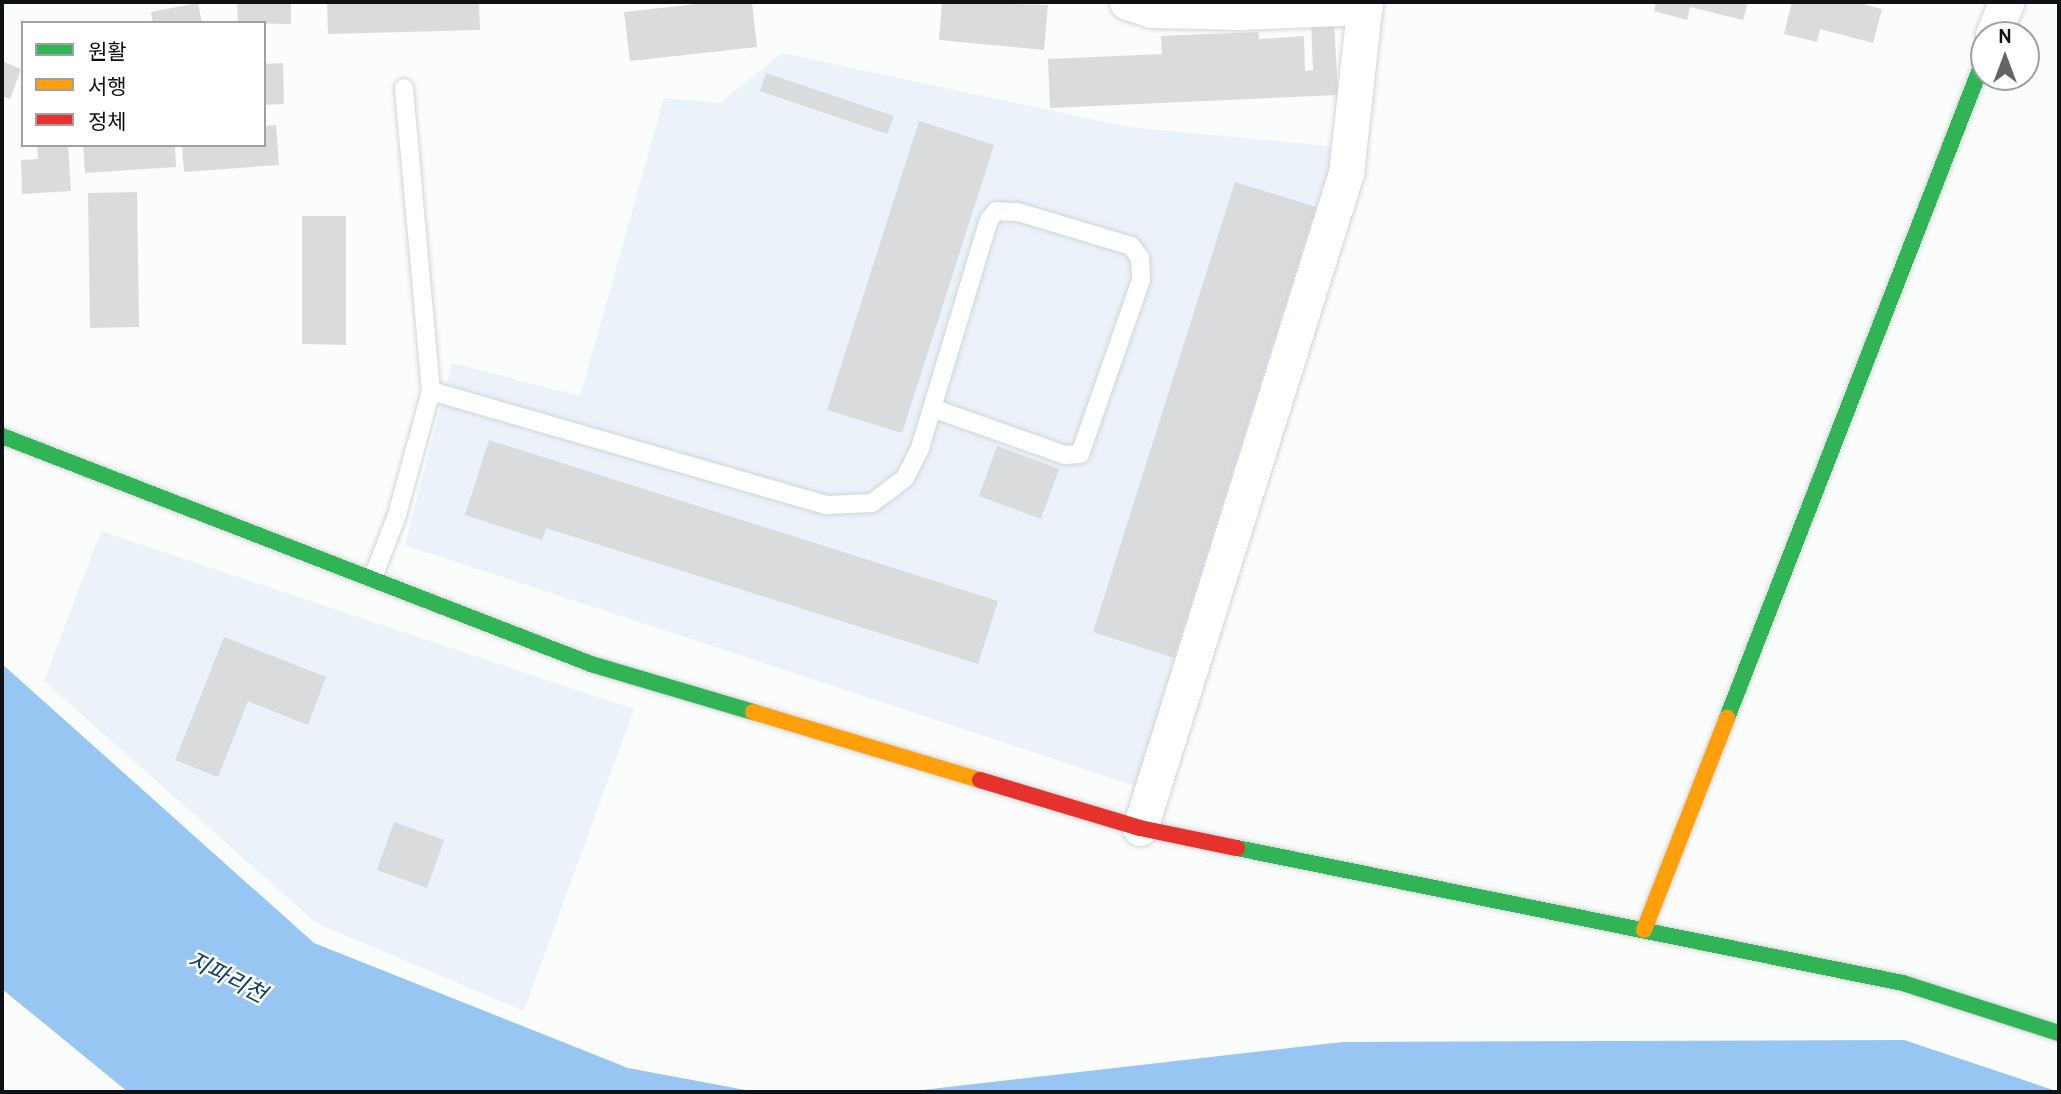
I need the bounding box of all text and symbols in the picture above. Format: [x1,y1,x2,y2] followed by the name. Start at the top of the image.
[21,21,266,147] legend
[1970,21,2040,91] north arrow
[1998,25,2012,48] text: N
[88,39,127,64] text: 원활
[88,74,127,99] text: 서행
[88,109,127,134] text: 정체
[183,945,271,1009] water label: 지파리천

